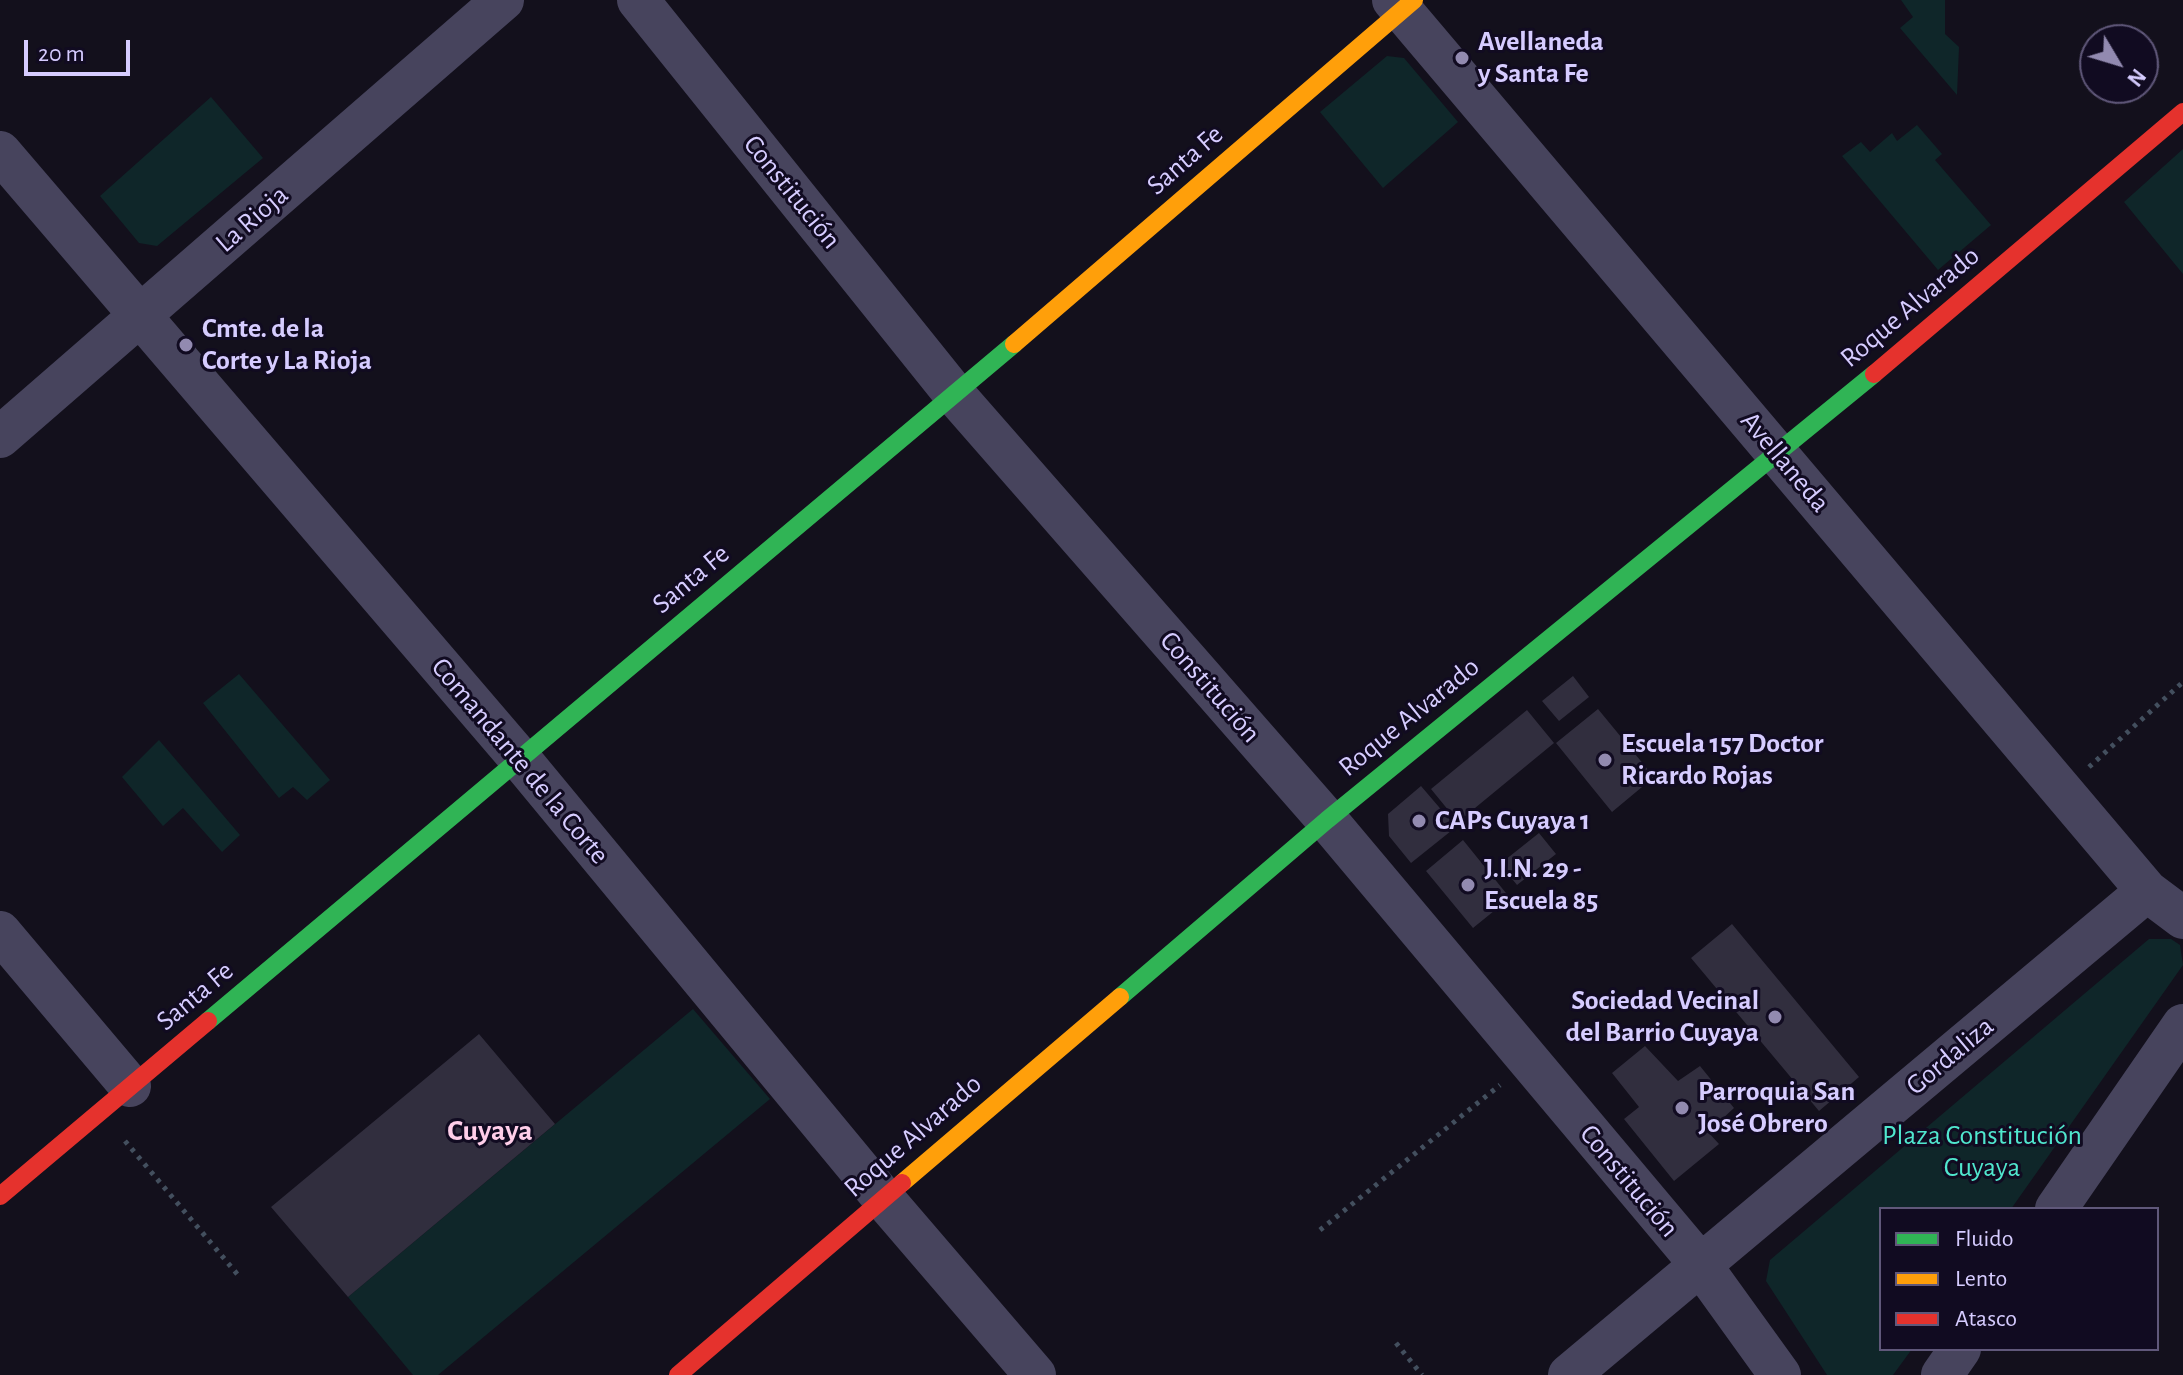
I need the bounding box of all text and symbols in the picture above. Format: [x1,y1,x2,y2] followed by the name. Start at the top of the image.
[28,24,134,74] scale bar
[2079,24,2159,104] north arrow
[1478,25,1604,91] place label: Avellaneda y Santa Fe
[38,42,85,66] text: 20 m
[1453,49,1471,67] marker: Avellaneda y Santa Fe
[2123,65,2150,90] text: N
[1140,118,1230,202] street label: Santa Fe
[736,128,848,256] street label: Constitución
[209,178,295,260] street label: La Rioja
[1834,239,1986,375] street label: Roque Alvarado
[202,312,372,378] place label: Cmte. de la Corte y La Rioja
[177,336,195,354] marker: Cmte. de la Corte y La Rioja
[1733,405,1837,519] street label: Avellaneda
[646,537,736,621] street label: Santa Fe
[1152,624,1268,750] street label: Constitución
[1332,650,1486,784] street label: Roque Alvarado
[424,651,616,871] street label: Comandante de la Corte
[1621,727,1824,793] place label: Escuela 157 Doctor Ricardo Rojas
[1596,751,1614,769] marker: Escuela 157 Doctor Ricardo Rojas
[1435,804,1590,838] place label: CAPs Cuyaya 1
[1410,812,1428,830] marker: CAPs Cuyaya 1
[1484,852,1598,918] place label: J.I.N. 29 - Escuela 85
[1459,876,1477,894] marker: J.I.N. 29 - Escuela 85
[150,954,240,1038] street label: Santa Fe
[1566,984,1759,1050] place label: Sociedad Vecinal del Barrio Cuyaya
[1766,1008,1784,1026] marker: Sociedad Vecinal del Barrio Cuyaya
[1899,1010,2001,1102] street label: Gordaliza
[837,1067,989,1205] street label: Roque Alvarado
[1698,1075,1855,1141] place label: Parroquia San José Obrero
[1673,1099,1691,1117] marker: Parroquia San José Obrero
[447,1113,533,1149] district label: Cuyaya
[1572,1118,1686,1244] street label: Constitución
[1882,1119,2082,1185] park label: Plaza Constitución Cuyaya
[1879,1207,2159,1351] legend
[1955,1227,2014,1251] text: Fluido
[1955,1267,2007,1291] text: Lento
[1955,1307,2017,1331] text: Atasco

